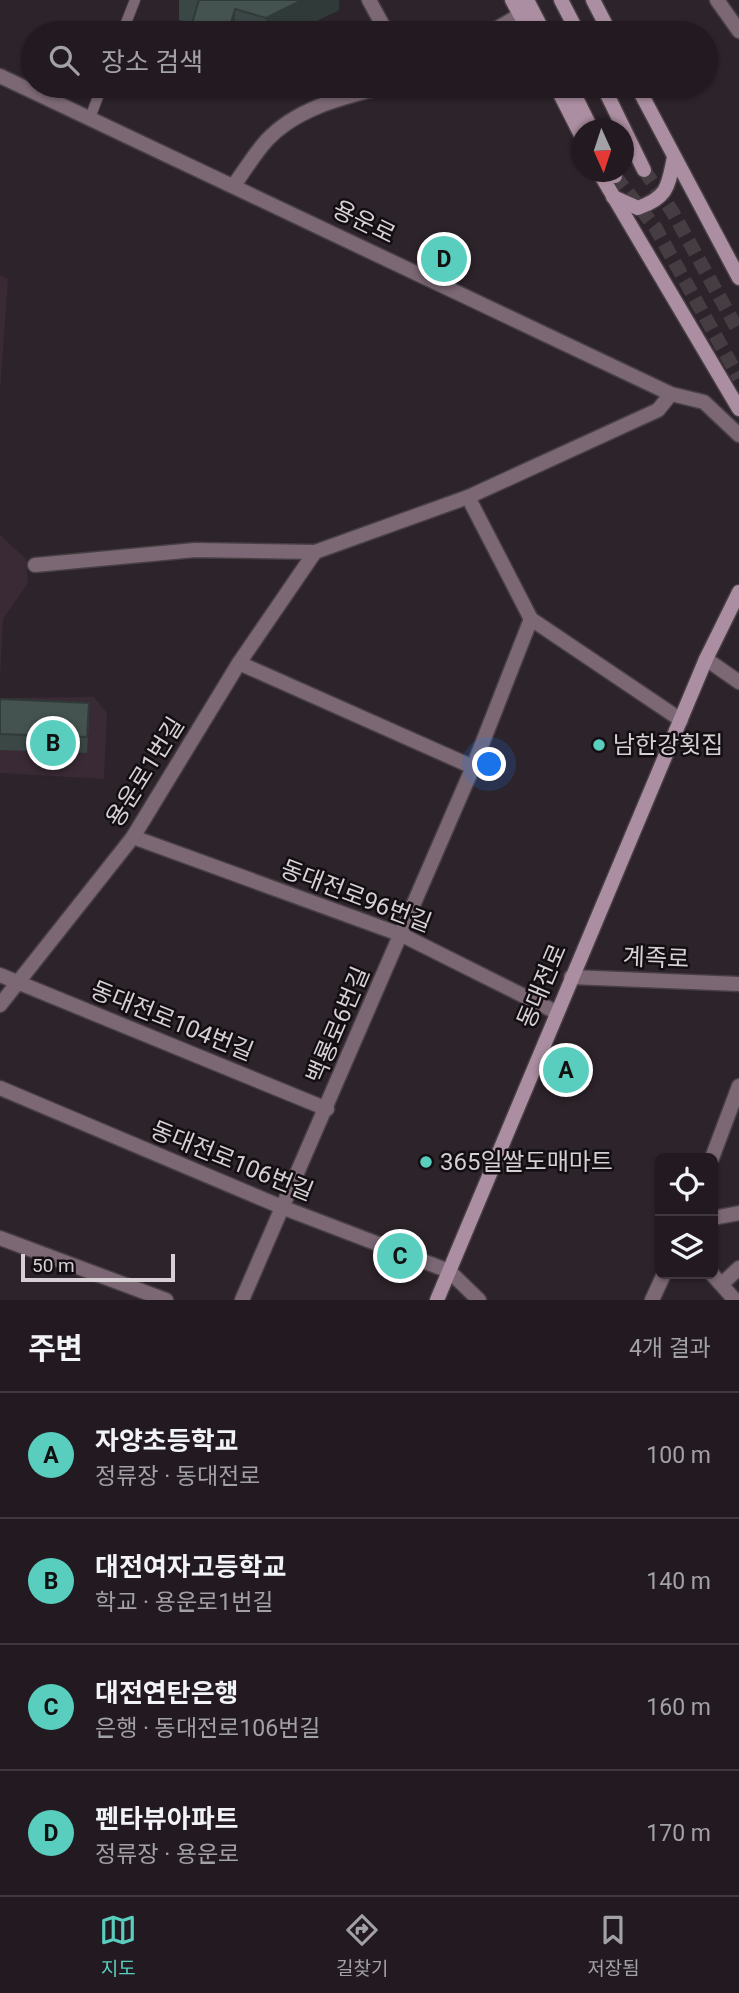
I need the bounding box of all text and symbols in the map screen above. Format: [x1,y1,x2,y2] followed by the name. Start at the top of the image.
[21,21,718,98] search box
[45,41,83,79] icon: search
[101,47,203,77] text: 장소 검색
[571,119,634,182] north arrow
[328,195,400,249] street label: 용운로
[421,233,467,285] pin: D
[100,712,190,832] street label: 용운로1번길
[30,717,76,769] pin: B
[613,731,723,759] place label: 남한강횟집
[591,737,607,753] marker: 남한강횟집
[472,747,506,781] your location
[277,854,435,938] street label: 동대전로96번길
[512,940,572,1032] street label: 동대전로
[622,943,690,973] street label: 계족로
[301,963,375,1087] street label: 백룡로6번길
[87,976,257,1066] street label: 동대전로104번길
[543,1044,589,1096] pin: A
[147,1116,317,1206] street label: 동대전로106번길
[440,1148,613,1176] place label: 365일쌀도매마트
[655,1153,718,1279] map controls
[655,1153,718,1216] button: locate
[418,1154,434,1170] marker: 365일쌀도매마트
[655,1216,718,1279] button: layers
[377,1230,423,1282] pin: C
[21,1251,175,1283] scale bar
[32,1254,75,1277] text: 50 m
[28,1331,83,1366] text: 주변
[629,1335,711,1362] text: 4개 결과
[95,1426,239,1456] text: 자양초등학교
[43,1442,59,1469] text: A
[646,1442,711,1469] text: 100 m
[95,1463,261,1490] text: 정류장 · 동대전로
[95,1552,286,1582] text: 대전여자고등학교
[44,1568,58,1595] text: B
[646,1568,711,1595] text: 140 m
[95,1589,273,1616] text: 학교 · 용운로1번길
[95,1678,239,1708] text: 대전연탄은행
[43,1694,59,1721] text: C
[646,1694,711,1721] text: 160 m
[95,1715,320,1742] text: 은행 · 동대전로106번길
[95,1804,239,1834] text: 펜타뷰아파트
[44,1820,58,1847] text: D
[646,1820,711,1847] text: 170 m
[95,1841,239,1868] text: 정류장 · 용운로
[99,1911,137,1980] tab: 지도
[336,1911,388,1980] tab: 길찾기
[587,1911,640,1980] tab: 저장됨

